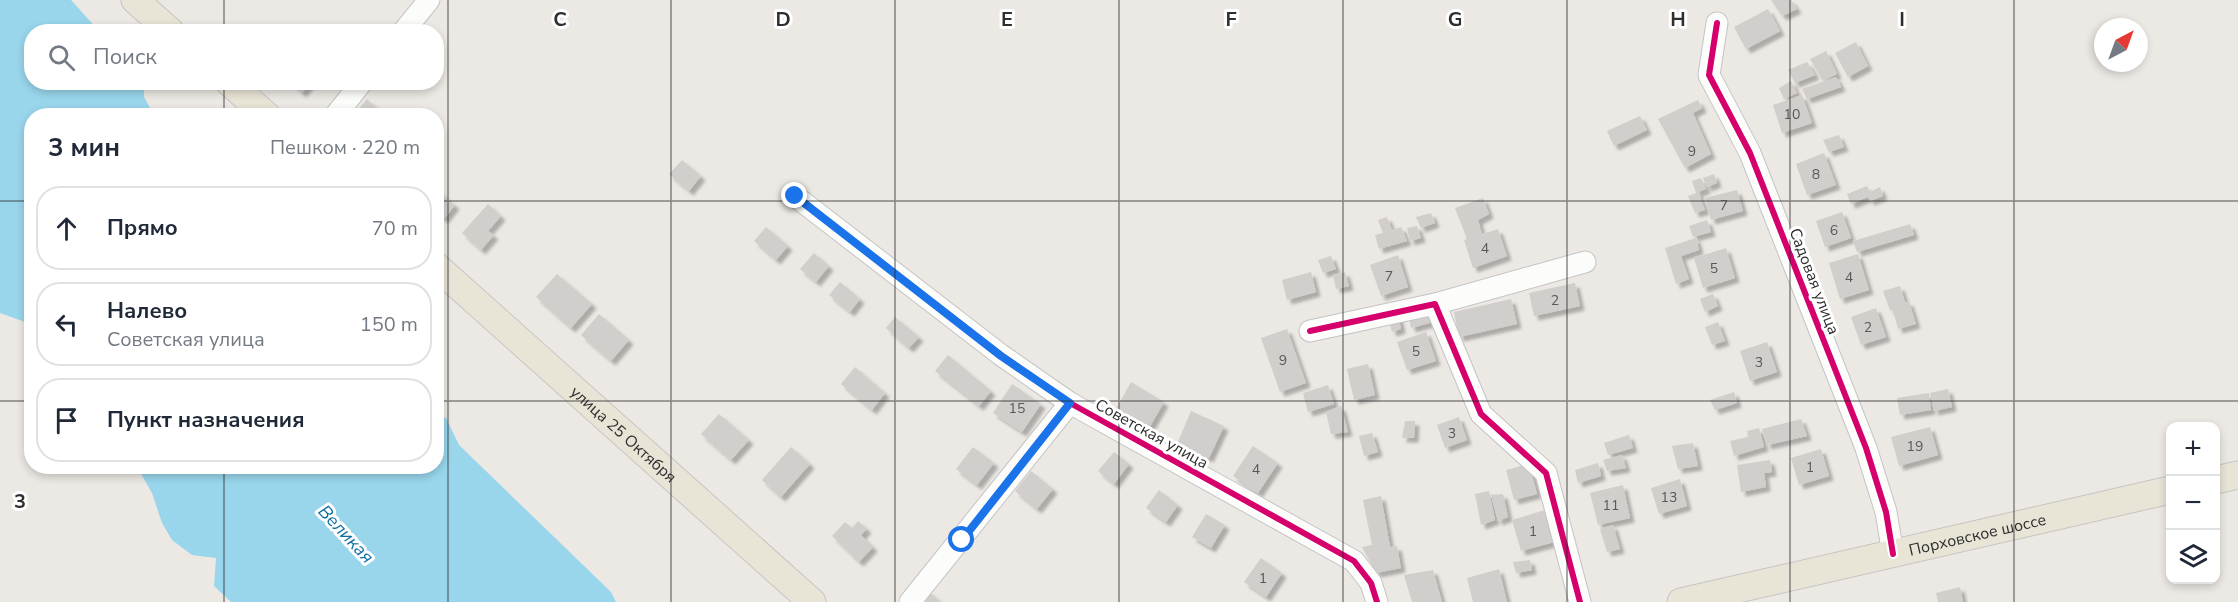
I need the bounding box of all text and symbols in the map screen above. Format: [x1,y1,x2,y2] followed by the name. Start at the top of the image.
[553,6,567,33] text: C
[775,6,791,33] text: D
[1001,6,1013,33] text: E
[1225,6,1237,33] text: F
[1448,6,1462,33] text: G
[1670,6,1686,33] text: H
[1899,6,1905,33] text: I
[2094,18,2148,72] north arrow
[24,24,444,90] search box
[45,41,78,74] icon: search
[93,42,157,72] text: Поиск
[1784,105,1800,124] house number: 10
[48,130,120,165] text: 3 мин
[270,134,420,161] text: Пешком · 220 m
[1688,142,1696,161] house number: 9
[1812,165,1820,184] house number: 8
[781,182,807,208] route end
[1720,196,1728,215] house number: 7
[50,212,83,245] icon: ahead
[107,213,178,243] text: Прямо
[372,215,418,242] text: 70 m
[1830,221,1838,240] house number: 6
[1784,225,1844,338] street label: Садовая улица
[1481,239,1489,258] house number: 4
[1710,259,1718,278] house number: 5
[1385,267,1393,286] house number: 7
[1845,268,1853,287] house number: 4
[1551,291,1559,310] house number: 2
[107,296,187,326] text: Налево
[50,308,83,341] icon: left
[360,311,418,338] text: 150 m
[1864,318,1872,337] house number: 2
[107,326,265,353] text: Советская улица
[1412,342,1420,361] house number: 5
[1279,351,1287,370] house number: 9
[1755,353,1763,372] house number: 3
[565,381,681,488] street label: улица 25 Октября
[1091,394,1212,474] street label: Советская улица
[1009,399,1025,418] house number: 15
[50,404,83,437] icon: arrive
[107,405,305,435] text: Пункт назначения
[2166,422,2220,584] map controls
[2166,422,2220,476] button: +
[1448,424,1456,443] house number: 3
[1907,437,1923,456] house number: 19
[1806,458,1814,477] house number: 1
[1252,460,1260,479] house number: 4
[2166,476,2220,530] button: −
[14,488,26,515] text: 3
[1661,488,1677,507] house number: 13
[1603,496,1619,515] house number: 11
[313,500,379,568] water label: Великая
[1907,509,2048,561] street label: Порховское шоссе
[1529,522,1537,541] house number: 1
[948,526,974,552] route start
[2166,530,2220,584] button: layers
[1259,569,1267,588] house number: 1

